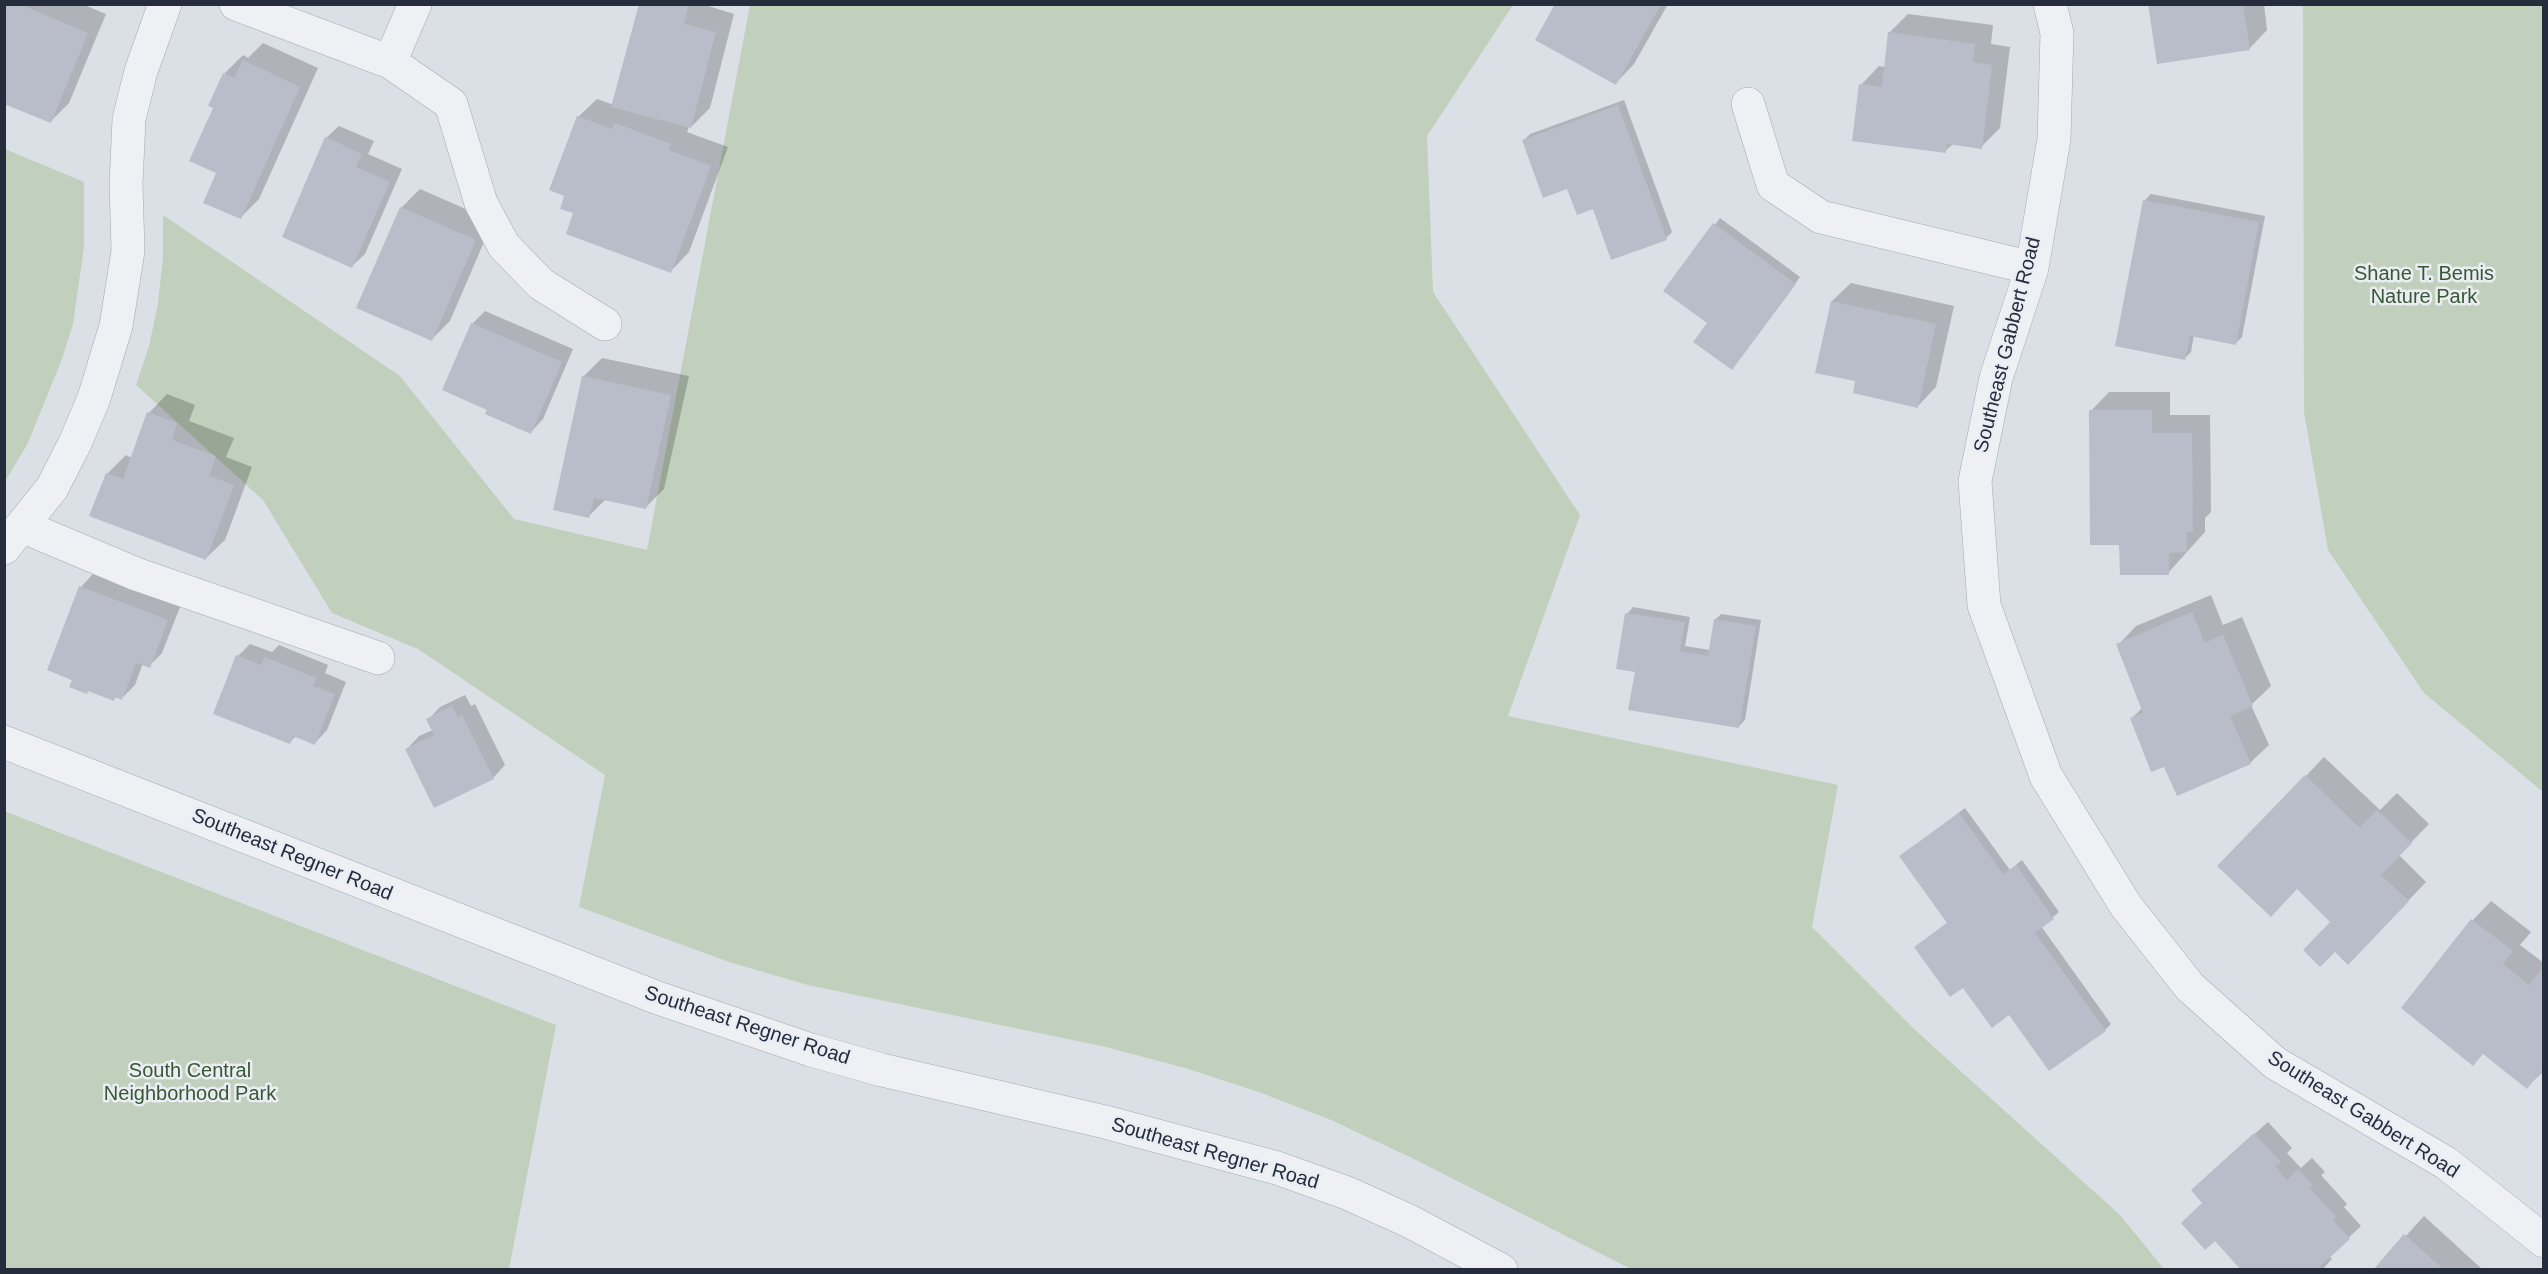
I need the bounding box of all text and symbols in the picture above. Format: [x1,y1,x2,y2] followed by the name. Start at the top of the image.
[1970,235,2046,455] street label: Southeast Gabbert Road
[2354,262,2494,309] park label: Shane T. Bemis Nature Park
[188,804,396,906] street label: Southeast Regner Road
[641,981,853,1071] street label: Southeast Regner Road
[2263,1046,2463,1184] street label: Southeast Gabbert Road
[104,1059,276,1106] park label: South Central Neighborhood Park
[1109,1113,1321,1195] street label: Southeast Regner Road

